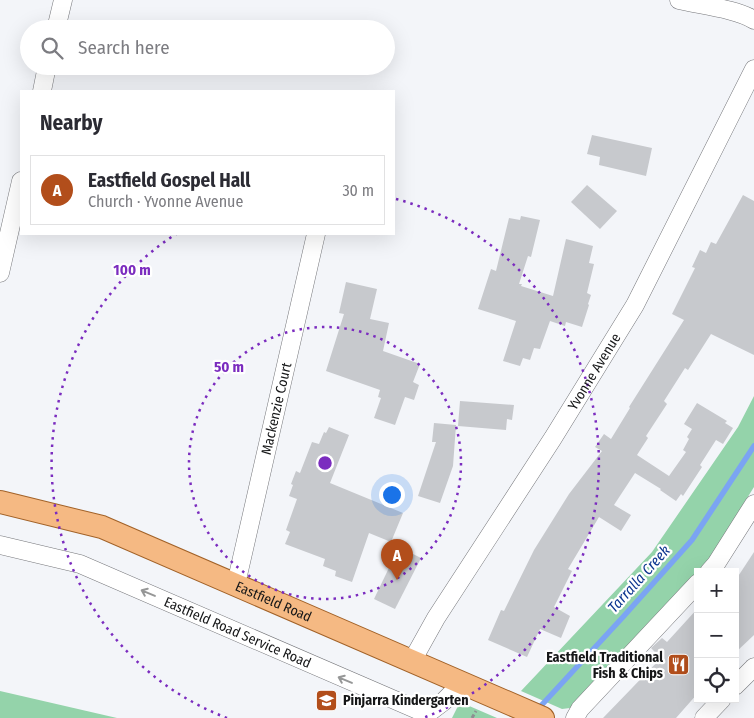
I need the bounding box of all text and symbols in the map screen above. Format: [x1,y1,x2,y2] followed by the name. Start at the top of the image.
[20,20,395,75] search box
[38,34,66,62] icon: search
[78,36,170,59] text: Search here
[40,110,102,136] text: Nearby
[88,169,250,192] text: Eastfield Gospel Hall
[53,181,61,200] text: A
[342,181,374,200] text: 30 m
[88,192,243,211] text: Church · Yvonne Avenue
[113,261,151,279] text: 100 m
[564,330,625,413] street label: Yvonne Avenue
[214,358,244,376] text: 50 m
[258,361,295,456] street label: Mackenzie Court
[316,454,334,472] centre of rings
[379,482,405,508] your location
[381,539,413,580] pin: A
[604,541,674,616] water label: Tarralla Creek
[694,568,739,703] map controls
[694,568,739,613] button: +
[233,578,314,626] street label: Eastfield Road
[141,588,156,597] one-way arrow
[161,593,314,672] street label: Eastfield Road Service Road
[694,613,739,658] button: −
[546,649,663,682] place label: Eastfield Traditional Fish & Chips
[667,653,691,677] restaurant icon: Eastfield Traditional Fish & Chips
[694,658,739,703] button: locate
[338,674,353,684] one-way arrow
[315,688,339,712] school or university icon: Pinjarra Kindergarten
[343,692,469,709] place label: Pinjarra Kindergarten

